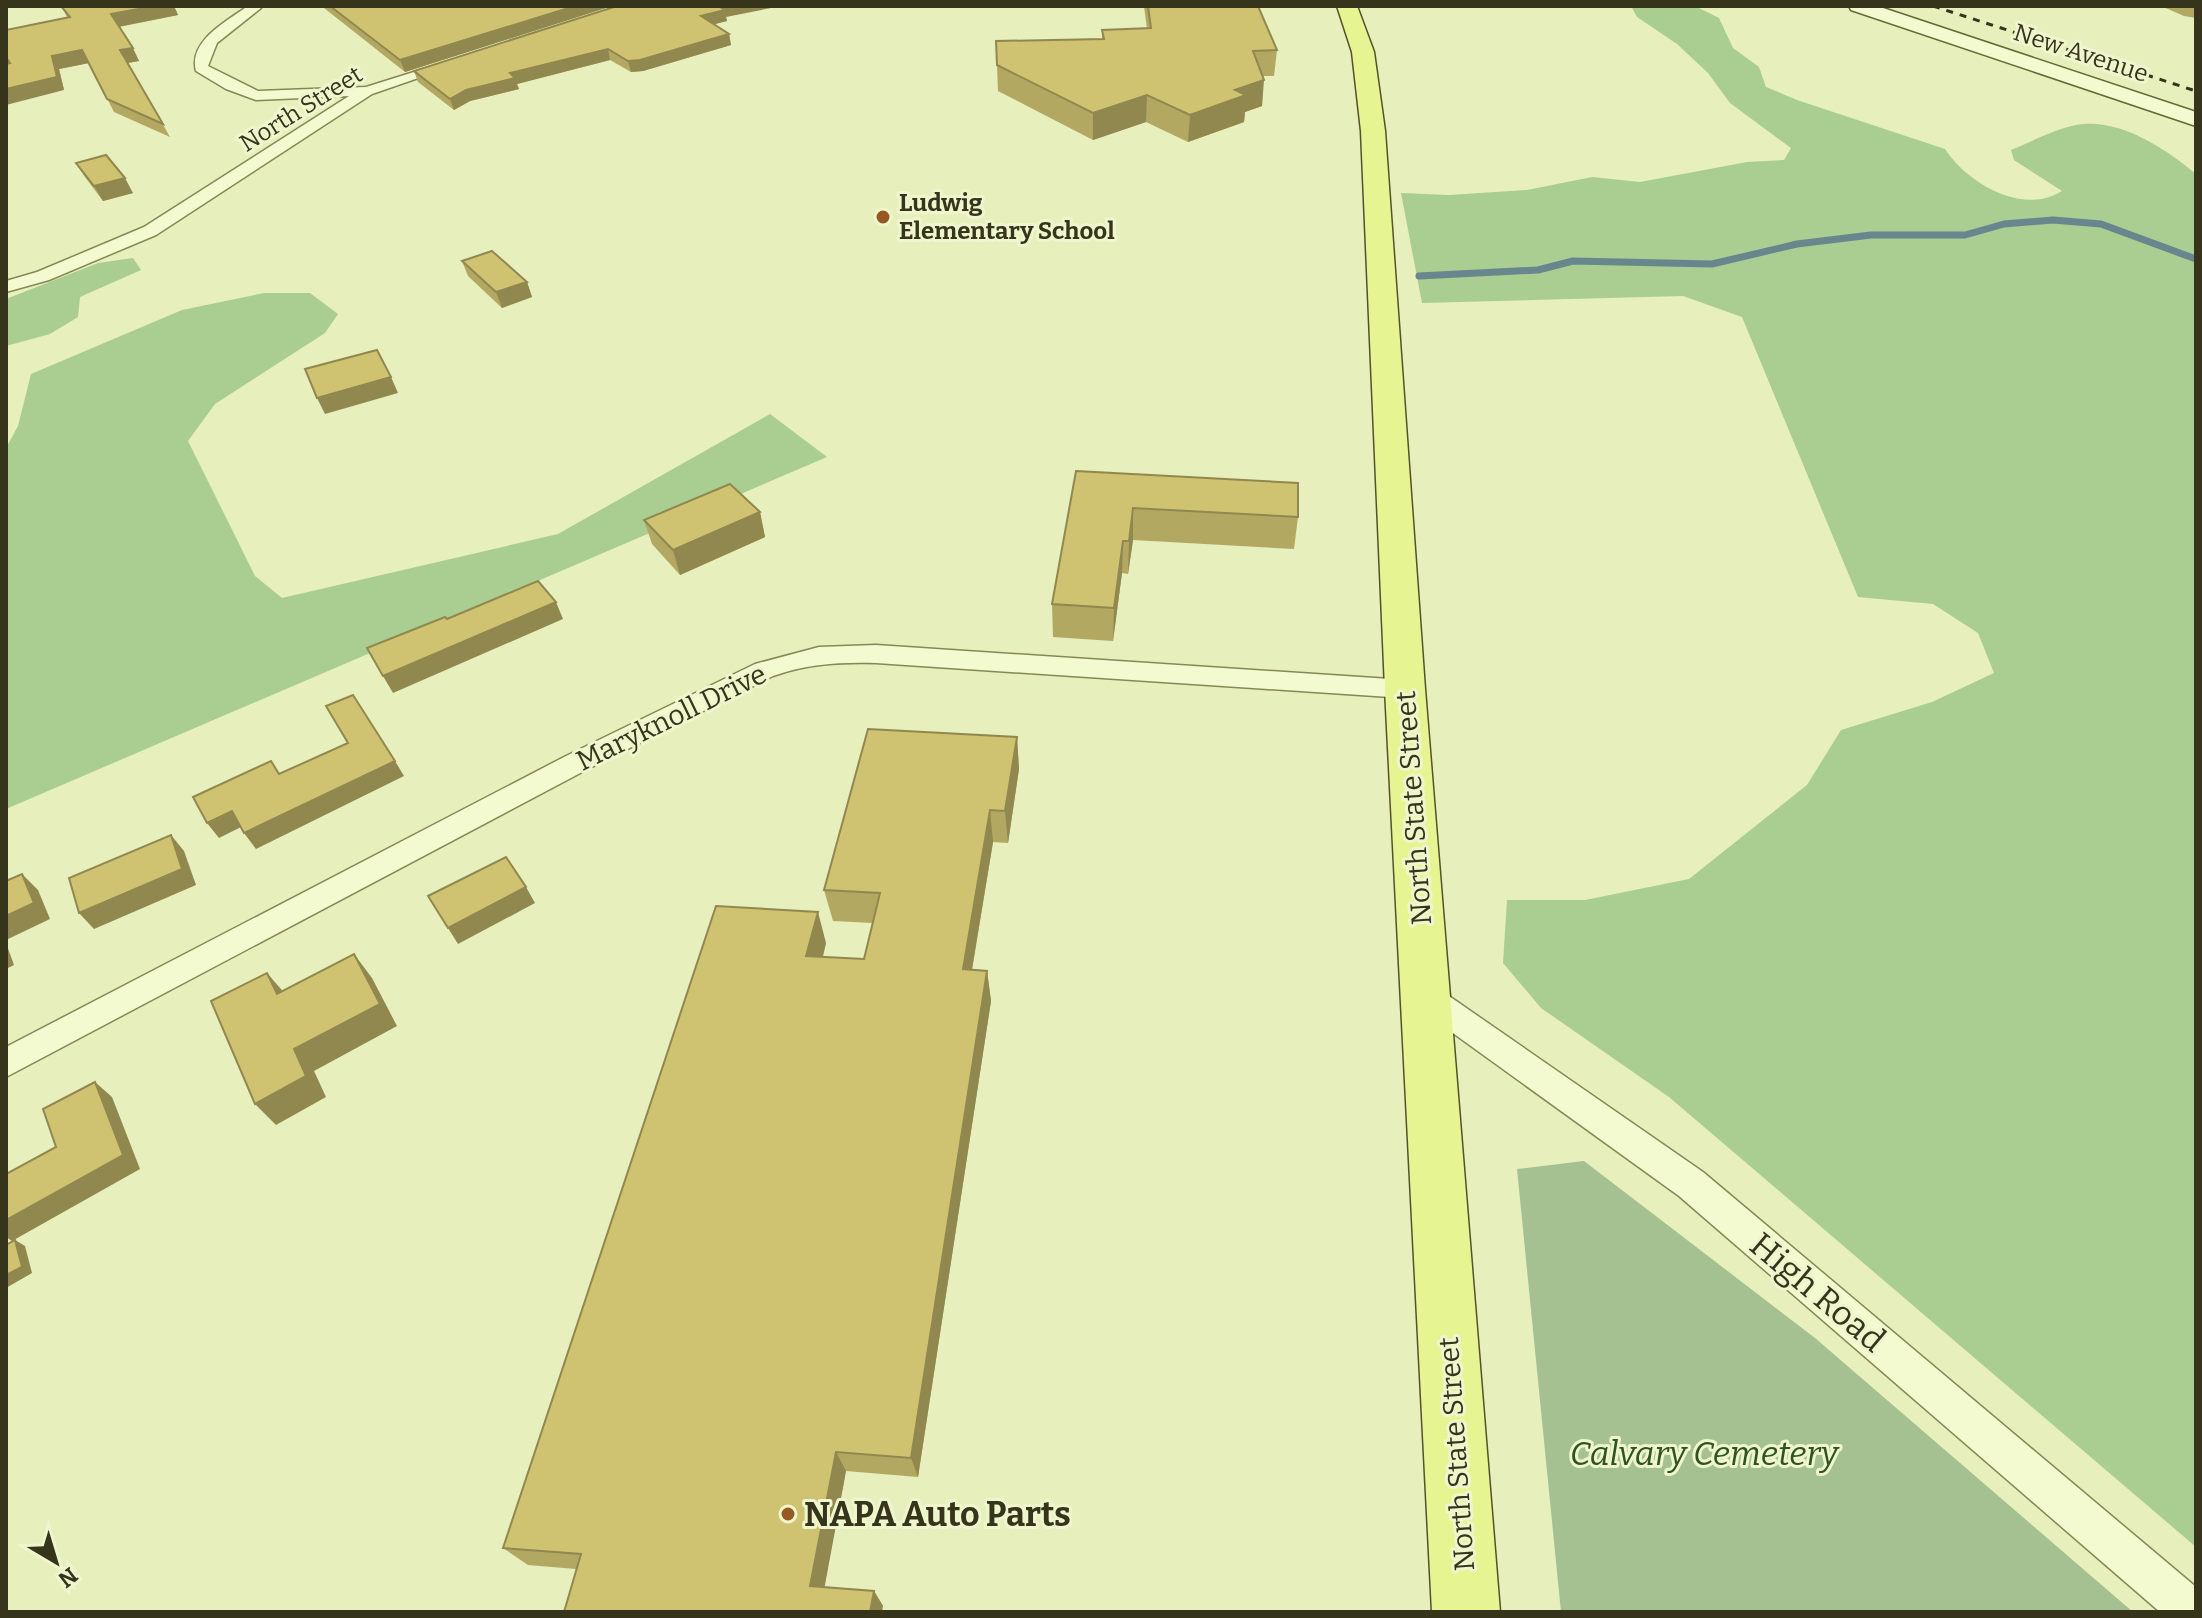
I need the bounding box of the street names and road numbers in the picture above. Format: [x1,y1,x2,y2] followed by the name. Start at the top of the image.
[2010,18,2152,88] street label: New Avenue
[235,60,368,158] street label: North Street
[571,657,772,778] street label: Maryknoll Drive
[1389,690,1438,926] street label: North State Street
[1742,1224,1894,1361] street label: High Road
[1432,1336,1481,1572] street label: North State Street

